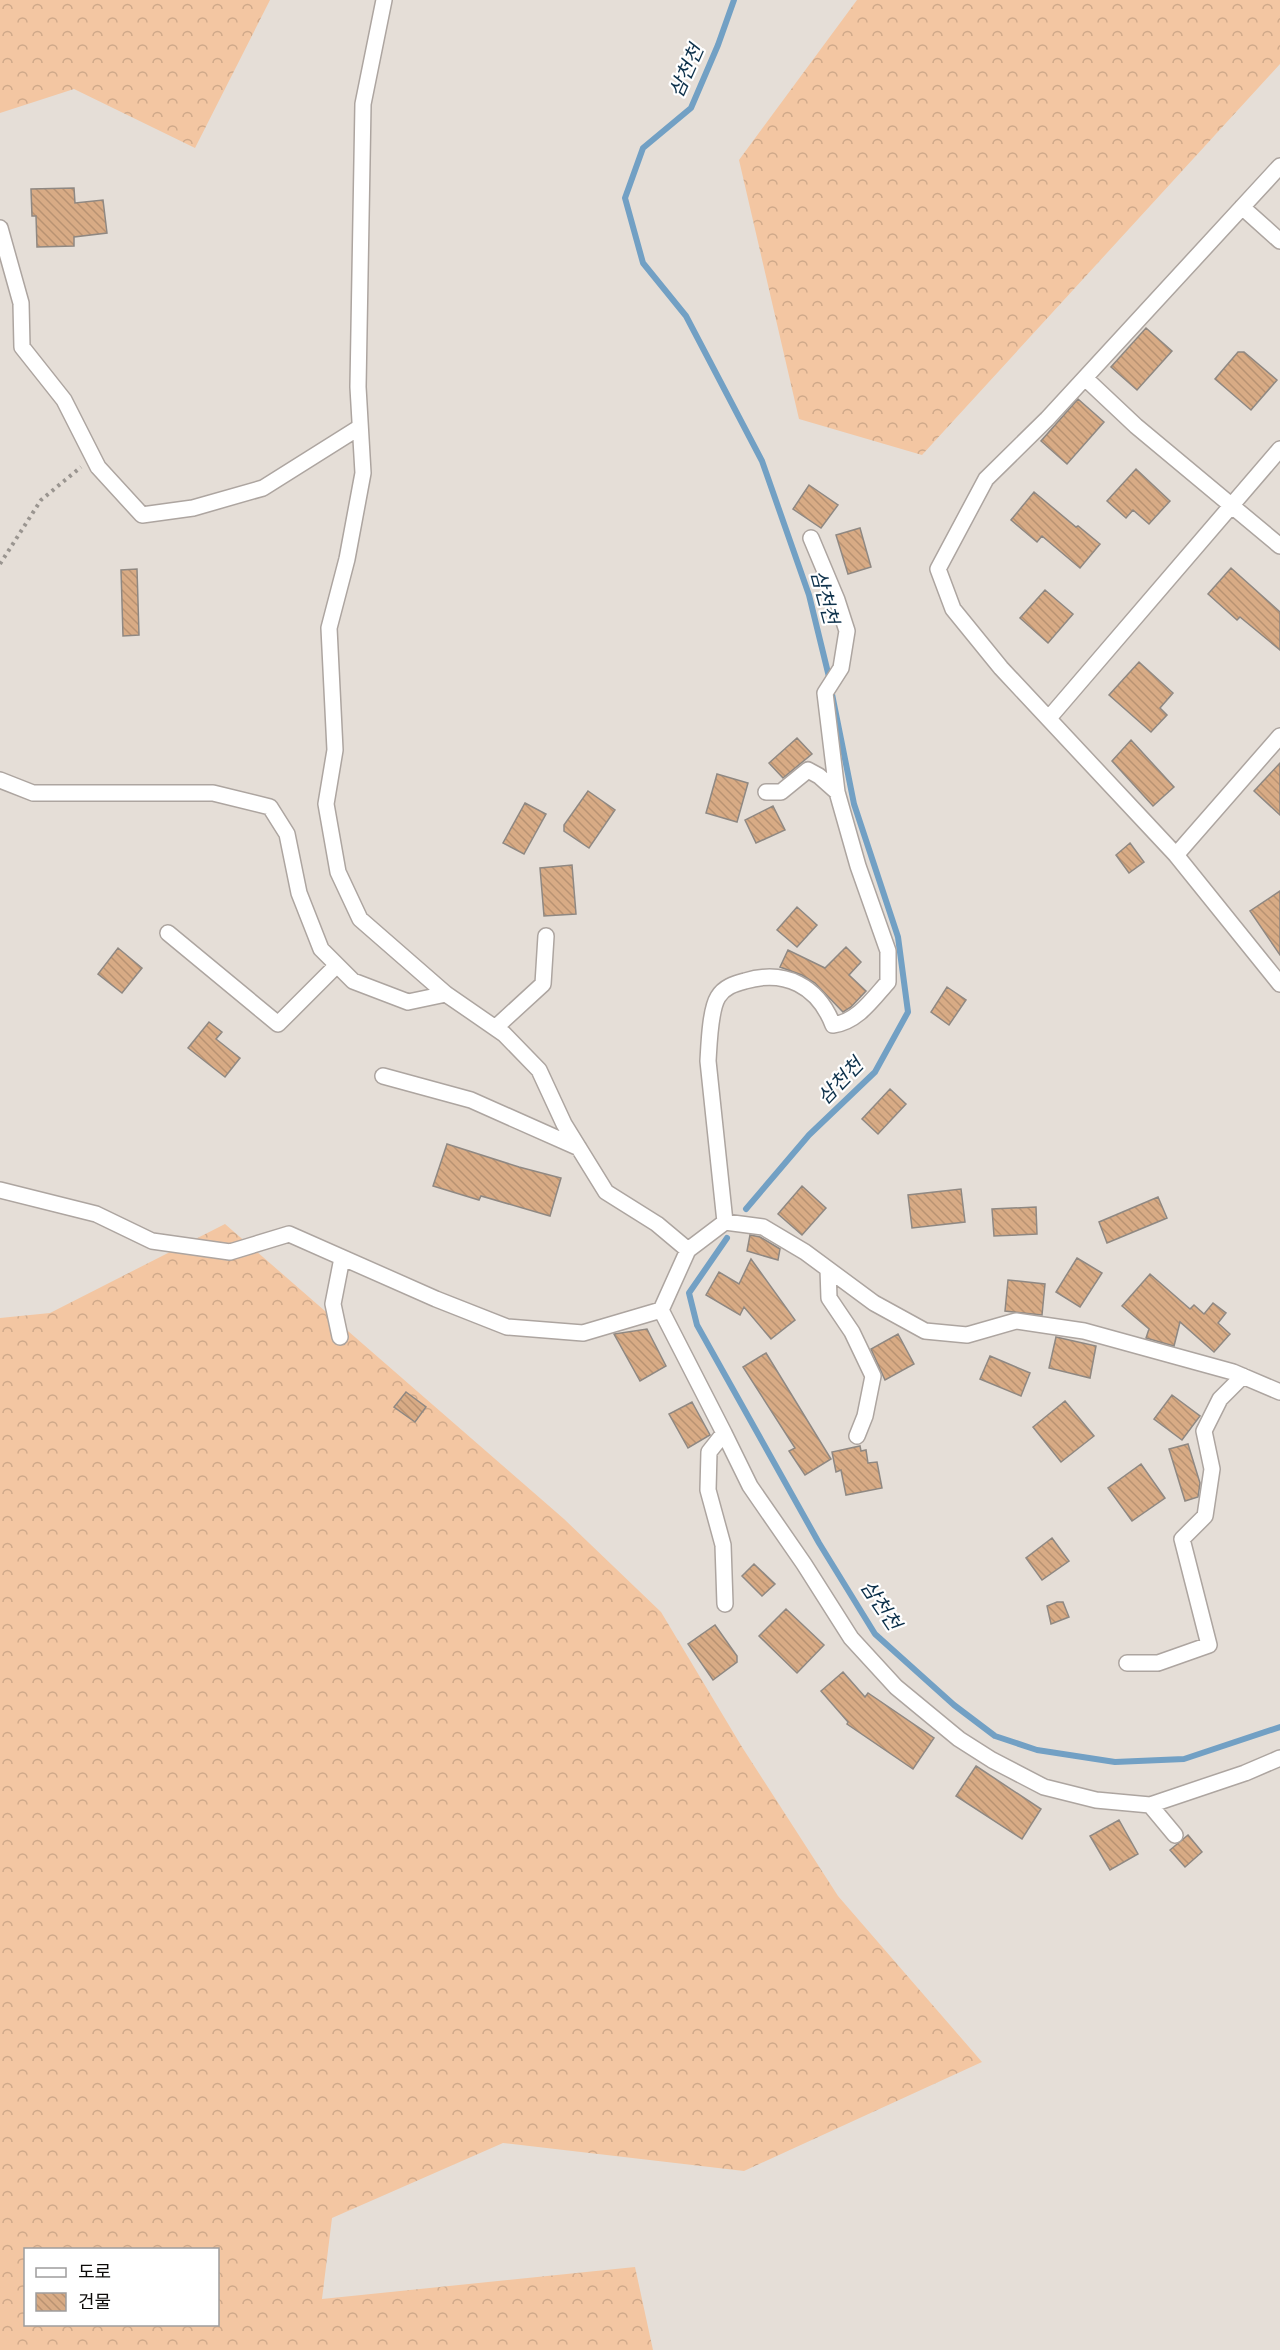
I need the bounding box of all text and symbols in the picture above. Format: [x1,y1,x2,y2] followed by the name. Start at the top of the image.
[664,39,709,101] water label: 삼천천
[806,567,844,629] water label: 삼천천
[812,1051,870,1109] water label: 삼천천
[856,1575,908,1637] water label: 삼천천
[24,2248,219,2326] legend
[78,2261,111,2282] text: 도로
[78,2291,111,2312] text: 건물

